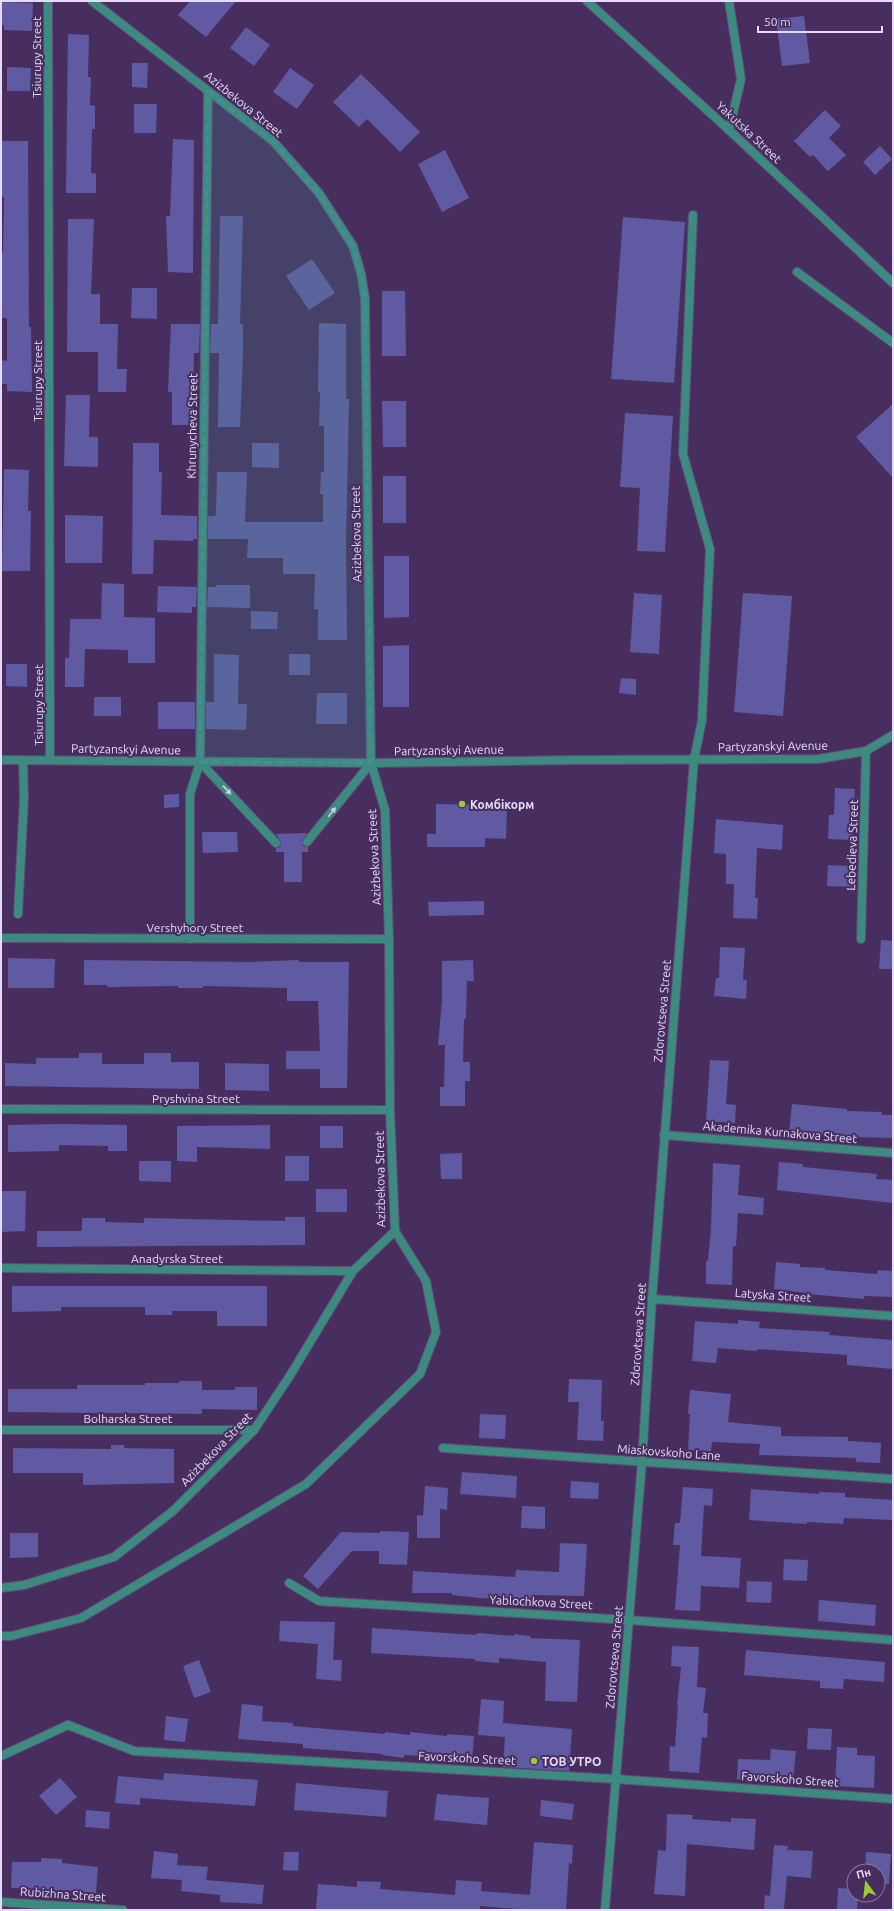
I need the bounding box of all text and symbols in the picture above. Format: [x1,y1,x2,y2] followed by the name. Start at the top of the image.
[758,8,882,34] scale bar
[764,15,791,28] text: 50 m
[30,16,43,98] street label: Tsiurupy Street
[202,69,286,140] street label: Azizbekova Street
[714,99,784,166] street label: Yakutska Street
[31,340,44,422] street label: Tsiurupy Street
[185,373,199,479] street label: Khrunycheva Street
[349,485,363,582] street label: Azizbekova Street
[32,664,45,746] street label: Tsiurupy Street
[718,739,828,753] street label: Partyzanskyi Avenue
[71,742,181,756] street label: Partyzanskyi Avenue
[394,743,504,757] street label: Partyzanskyi Avenue
[222,785,232,795] one-way arrow
[470,798,534,811] place label: Комбікорм
[457,799,467,809] marker: Комбікорм
[844,799,860,891] street label: Lebedieva Street
[327,806,336,817] one-way arrow
[365,808,383,906] street label: Azizbekova Street
[147,921,244,934] street label: Vershyhory Street
[651,959,673,1063] street label: Zdorovtseva Street
[152,1092,240,1105] street label: Pryshvina Street
[702,1119,858,1145] street label: Akademika Kurnakova Street
[373,1130,387,1227] street label: Azizbekova Street
[131,1252,223,1265] street label: Anadyrska Street
[628,1282,648,1386] street label: Zdorovtseva Street
[734,1286,812,1304] street label: Latyska Street
[178,1410,254,1488] street label: Azizbekova Street
[83,1412,173,1425] street label: Bolharska Street
[617,1442,721,1462] street label: Miaskovskoho Lane
[489,1593,593,1611] street label: Yablochkova Street
[603,1605,625,1709] street label: Zdorovtseva Street
[418,1749,516,1767] street label: Favorskoho Street
[542,1755,601,1768] place label: ТОВ УТРО
[529,1756,539,1766] marker: ТОВ УТРО
[741,1769,839,1789] street label: Favorskoho Street
[846,1863,886,1903] north arrow
[855,1866,872,1881] text: Пн
[20,1885,107,1903] street label: Rubizhna Street

